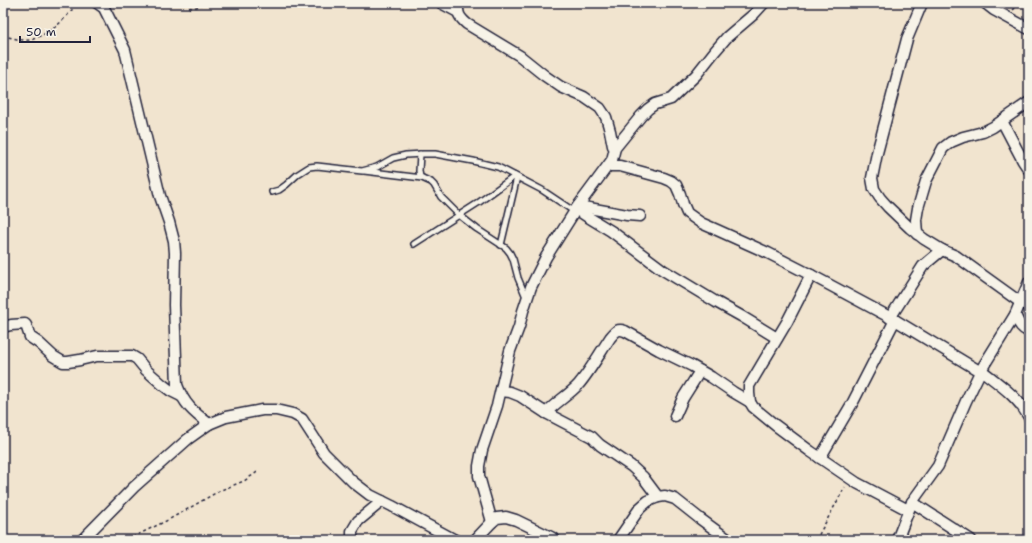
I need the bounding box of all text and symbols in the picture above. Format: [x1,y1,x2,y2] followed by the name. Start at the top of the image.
[20,18,90,44] scale bar
[26,24,56,40] text: 50 m

